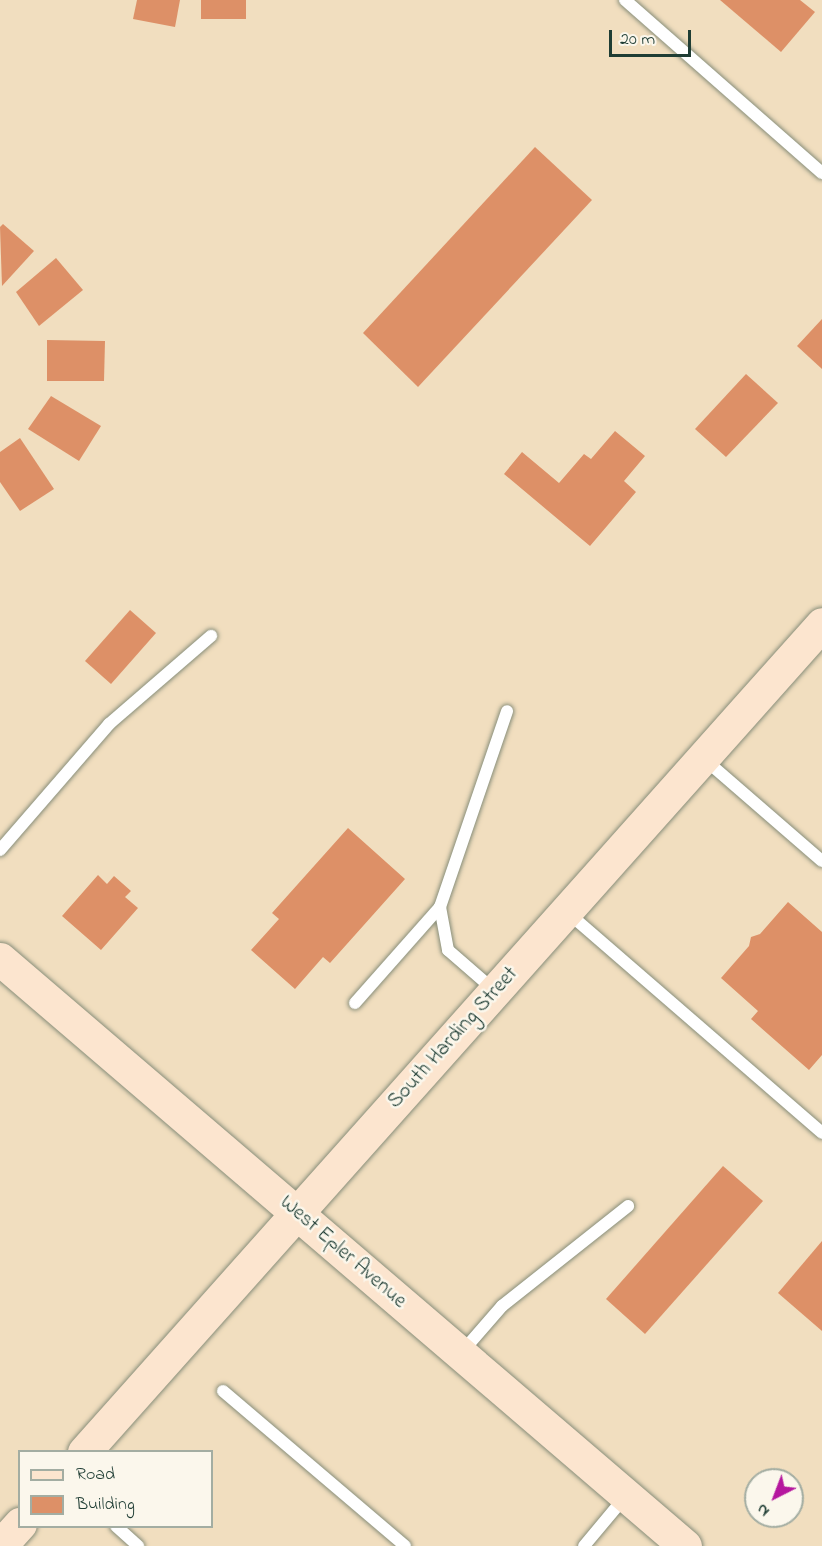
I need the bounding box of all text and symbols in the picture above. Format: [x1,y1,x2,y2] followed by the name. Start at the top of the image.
[612,18,694,56] scale bar
[620,27,655,53] text: 20 m
[383,962,523,1114] street label: South Harding Street
[274,1190,412,1314] street label: West Epler Avenue
[18,1450,213,1528] legend
[76,1462,115,1488] text: Road
[744,1468,804,1528] north arrow
[76,1492,135,1518] text: Building
[751,1497,775,1522] text: N

